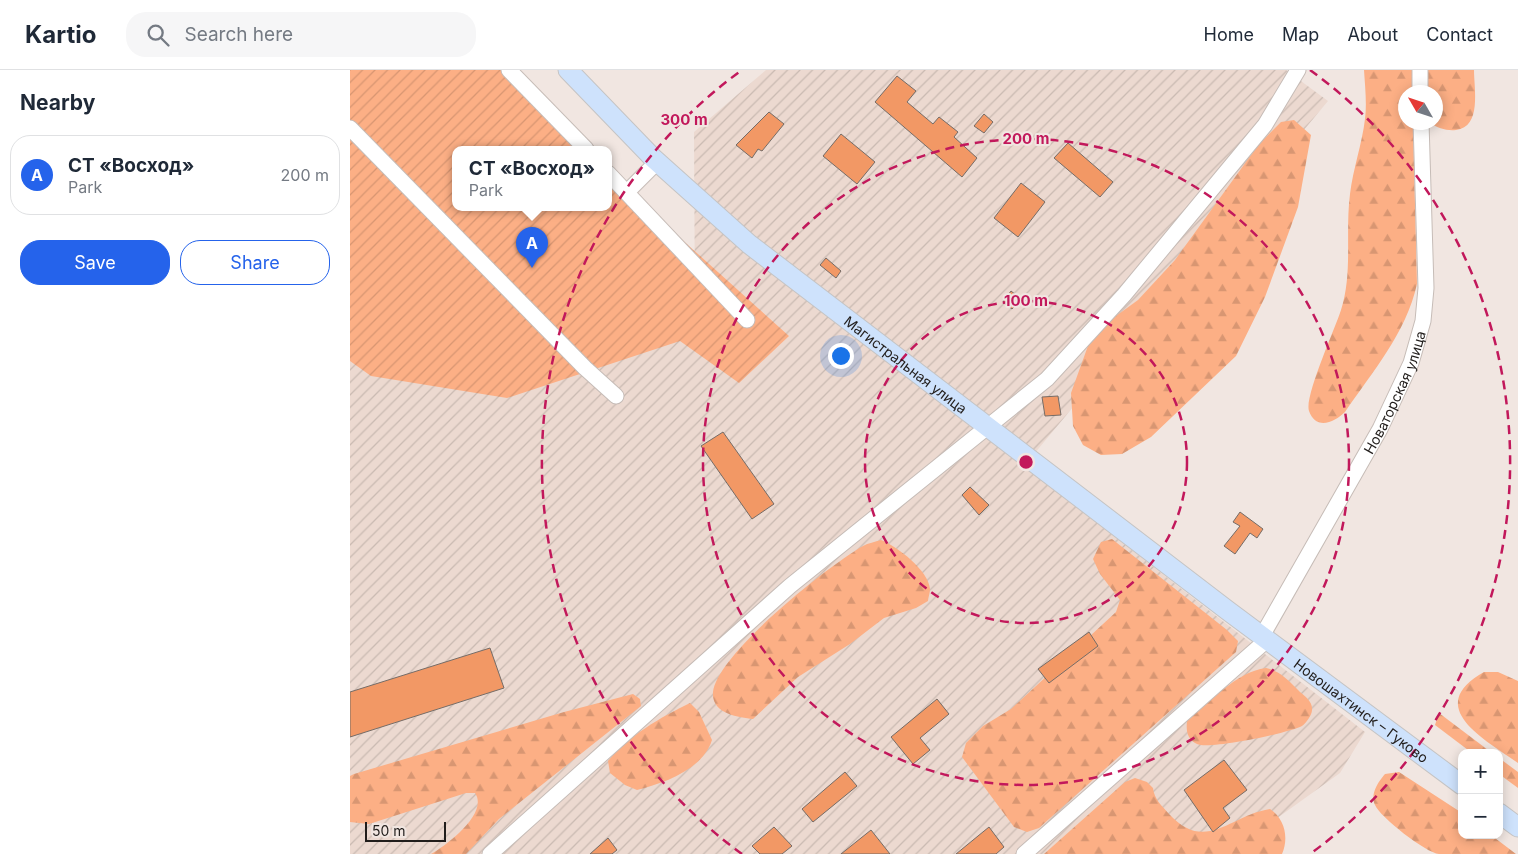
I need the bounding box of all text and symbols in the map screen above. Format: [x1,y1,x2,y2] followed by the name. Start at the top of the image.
[126,12,476,57] search box
[25,20,96,49] text: Kartio
[144,21,172,49] icon: search
[184,23,293,46] text: Search here
[1204,24,1254,45] text: Home
[1282,24,1319,45] text: Map
[1347,24,1398,45] text: About
[1426,24,1493,45] text: Contact
[1398,85,1443,130] north arrow
[20,90,95,115] text: Nearby
[660,110,708,129] text: 300 m
[1003,129,1049,148] text: 200 m
[452,146,612,211] popup
[68,154,194,177] text: СТ «Восход»
[469,157,595,180] text: СТ «Восход»
[31,165,43,185] text: A
[281,165,329,185] text: 200 m
[68,177,102,197] text: Park
[469,180,503,200] text: Park
[516,227,548,268] pin: A
[20,240,170,285] button: Save
[180,240,330,285] button: Share
[1004,291,1048,310] text: 100 m
[841,312,971,417] street label: Магистральная улица
[1359,329,1428,456] street label: Новаторская улица
[828,343,854,369] your location
[1017,453,1035,471] centre of rings
[1291,655,1432,766] street label: Новошахтинск – Гуково
[1458,749,1503,839] map controls
[1458,749,1503,794] button: +
[1458,794,1503,839] button: −
[365,819,446,842] scale bar
[372,822,406,839] text: 50 m

